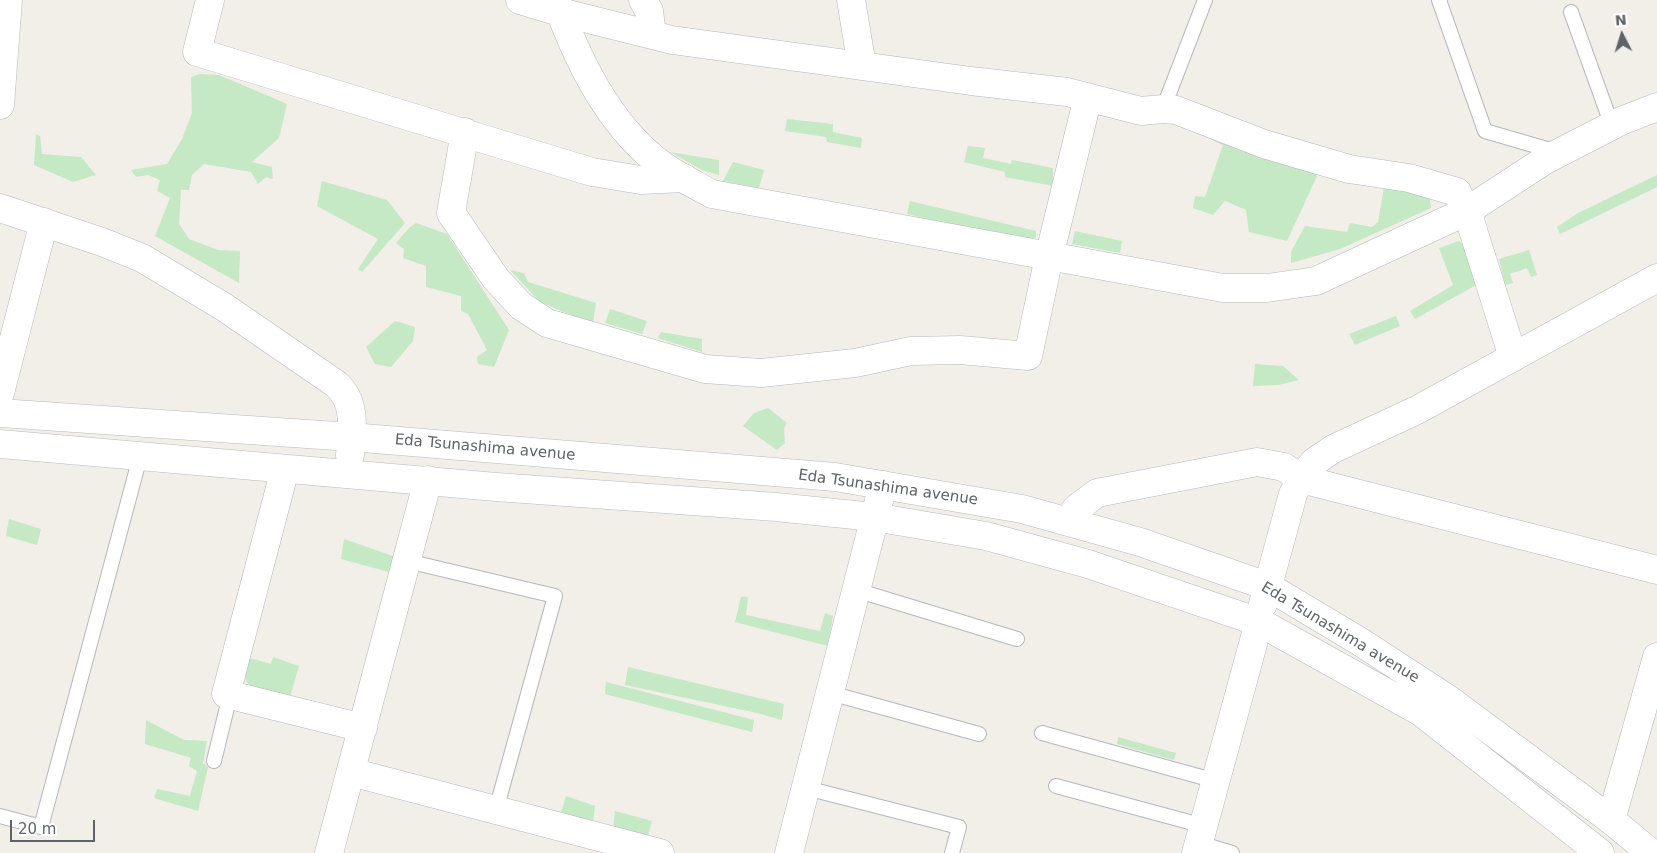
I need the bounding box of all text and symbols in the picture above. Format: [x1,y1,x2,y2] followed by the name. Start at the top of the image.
[1597,10,1647,60] north arrow
[1614,12,1627,29] text: N
[394,431,576,465] street label: Eda Tsunashima avenue
[797,466,979,510] street label: Eda Tsunashima avenue
[1258,579,1422,687] street label: Eda Tsunashima avenue
[12,810,98,842] scale bar
[18,820,56,838] text: 20 m

